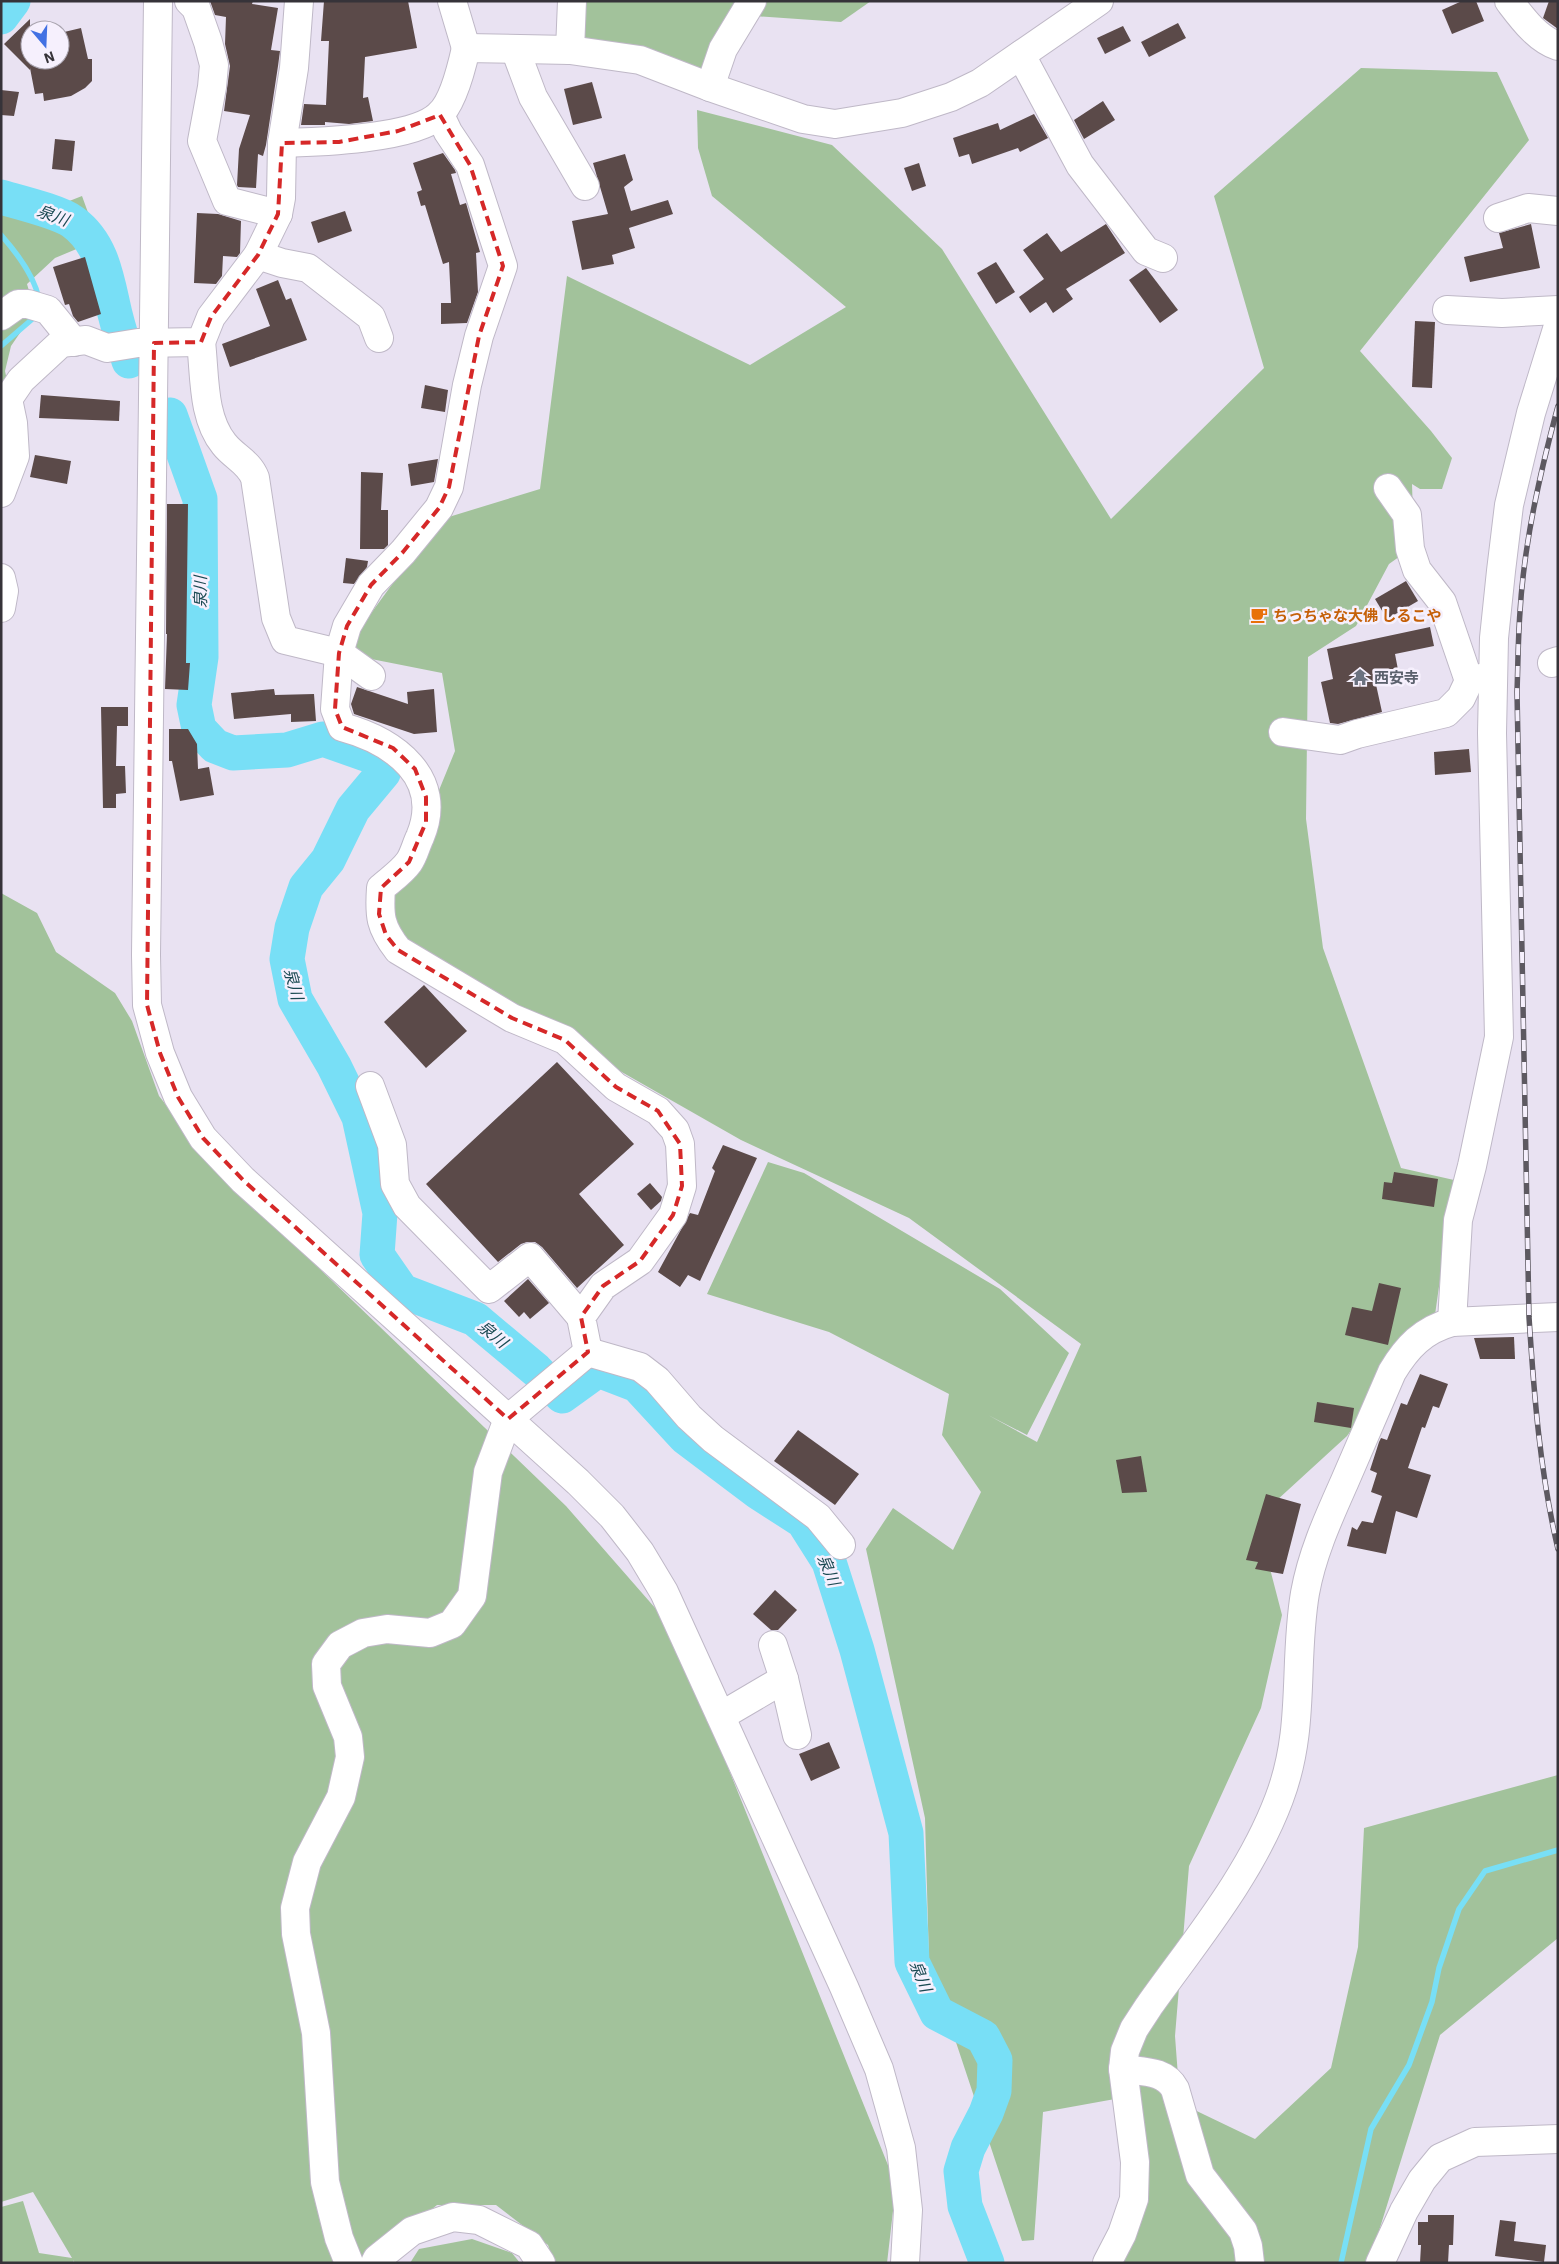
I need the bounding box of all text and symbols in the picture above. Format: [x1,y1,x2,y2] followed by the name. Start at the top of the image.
[20,20,70,70] north arrow
[42,47,57,67] text: N
[35,200,73,231] water label: 泉川
[190,574,210,608] water label: 泉川
[1249,605,1269,625] cafe icon: ちっちゃな大佛 しるこや
[1273,606,1442,625] place label: ちっちゃな大佛 しるこや
[1350,667,1370,687] temple icon: 西安寺
[1374,668,1419,687] place label: 西安寺
[280,966,308,1004] water label: 泉川
[474,1316,513,1353] water label: 泉川
[814,1551,845,1590] water label: 泉川
[906,1957,937,1996] water label: 泉川

